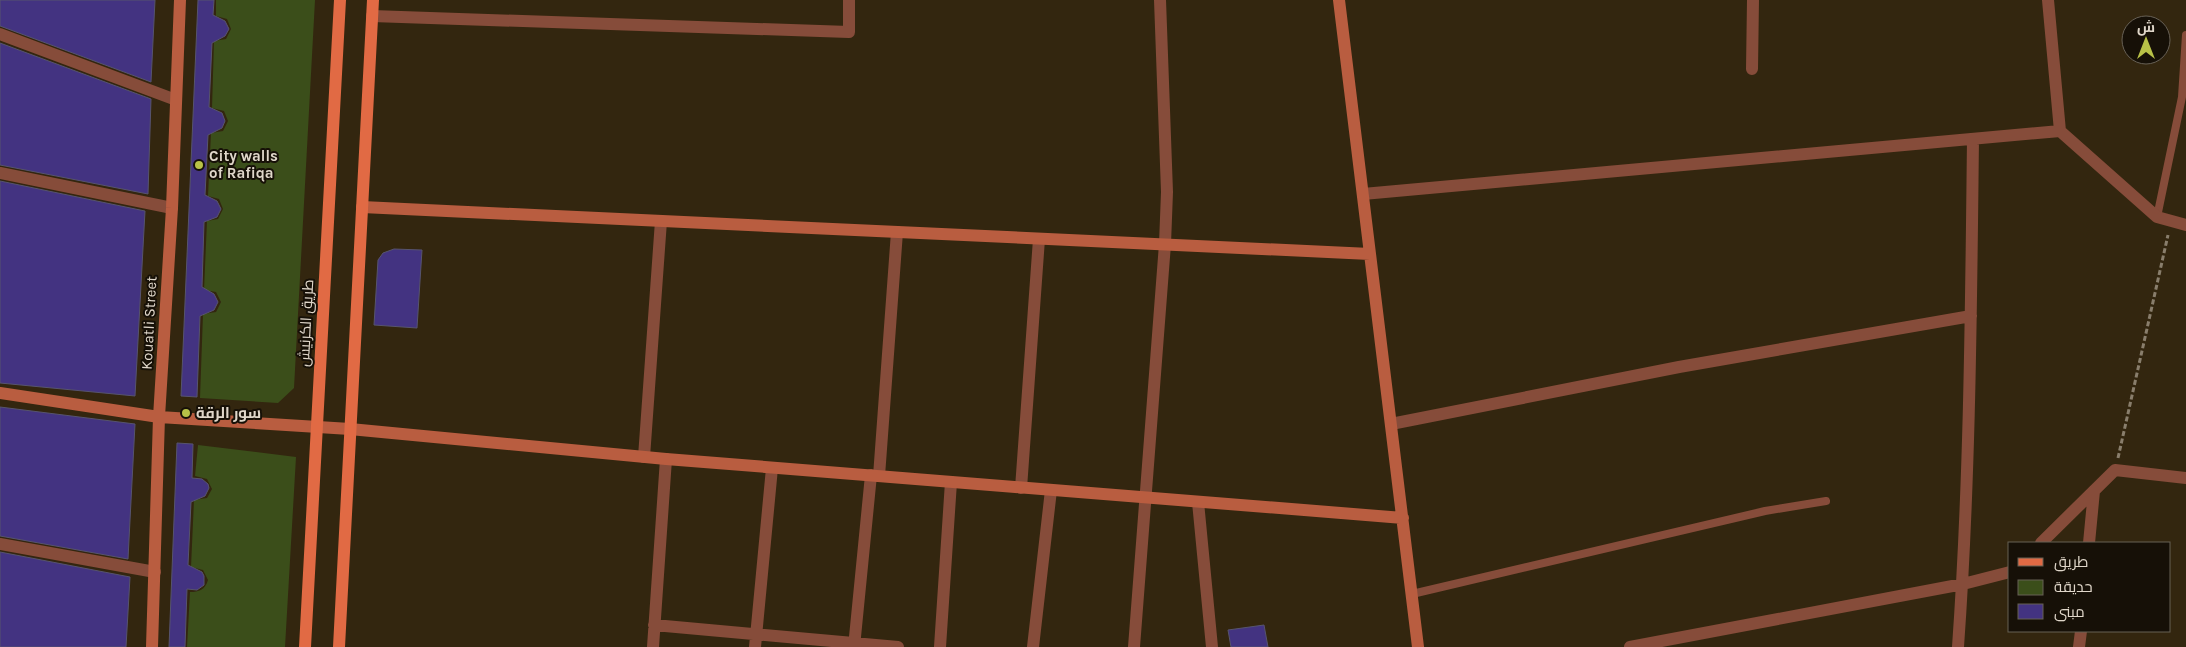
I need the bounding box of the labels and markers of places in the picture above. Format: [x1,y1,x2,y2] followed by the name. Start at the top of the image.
[209,147,278,182] place label: City walls of Rafiqa
[193,159,205,171] marker: City walls of Rafiqa
[196,404,261,422] place label: سور الرقة
[180,407,192,419] marker: سور الرقة

